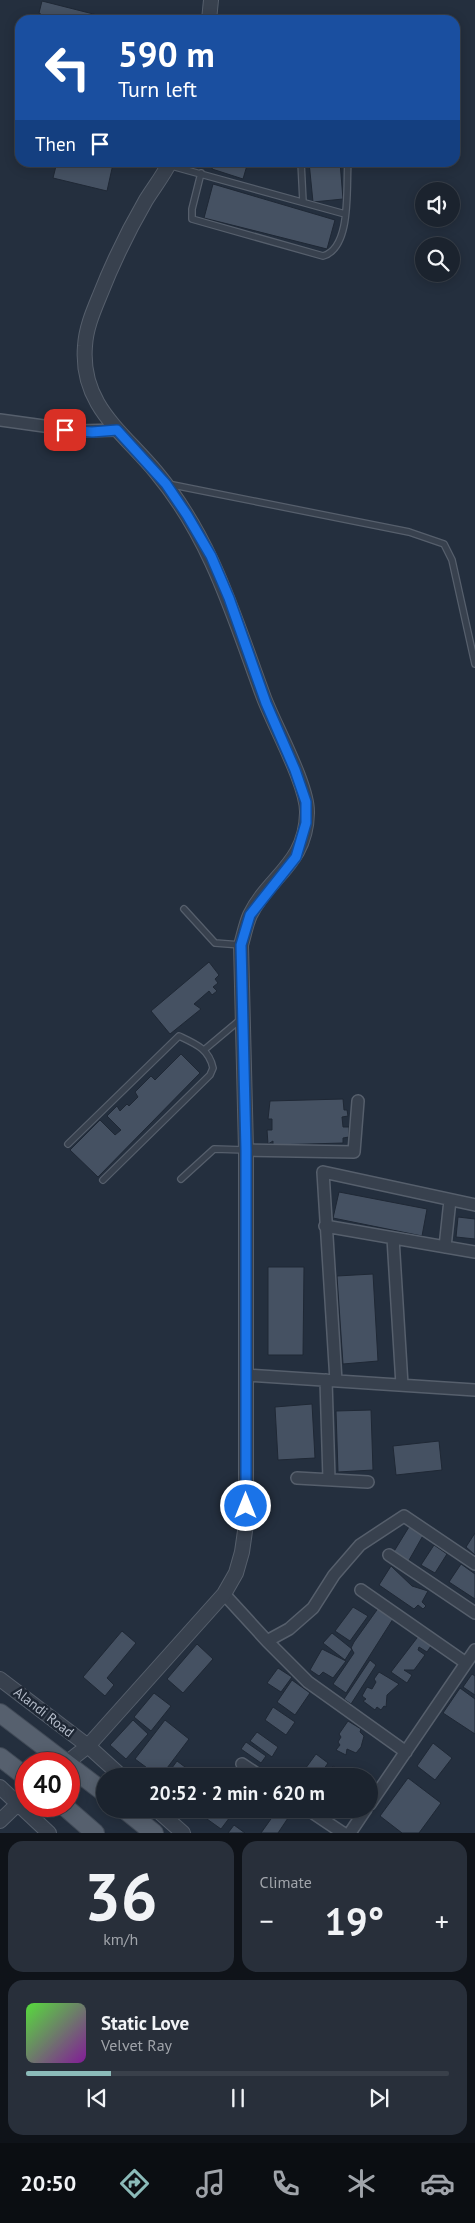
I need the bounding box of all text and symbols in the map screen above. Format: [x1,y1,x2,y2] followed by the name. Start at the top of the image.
[118,31,215,77] text: 590 m
[35,35,100,100] icon: left
[118,75,197,103] text: Turn left
[86,130,114,158] icon: arrive
[35,132,76,156] text: Then
[415,182,460,282] map controls
[415,182,460,227] button: sound
[415,237,460,282] button: search
[44,409,86,451] pin
[51,416,79,444] icon: arrive
[219,1479,271,1531] position arrow
[10,1683,78,1741] street label: Alandi Road
[15,1752,80,1817] speed limit sign: 40
[149,1781,325,1805] text: 20:52 · 2 min · 620 m
[84,1854,158,1938] text: 36
[260,1872,312,1892] text: Climate
[324,1896,384,1945] text: 19°
[260,1902,274,1939] text: −
[435,1902,449,1939] text: +
[103,1929,138,1949] text: km/h
[101,2011,189,2035] text: Static Love
[101,2035,172,2055] text: Velvet Ray
[83,2084,111,2112] icon: previous
[224,2084,252,2112] icon: pause
[365,2084,393,2112] icon: next
[117,2166,152,2201] icon: directions
[193,2166,228,2201] icon: music
[268,2166,303,2201] icon: phone
[344,2166,379,2201] icon: climate
[420,2166,455,2201] icon: car
[20,2169,76,2197] text: 20:50

